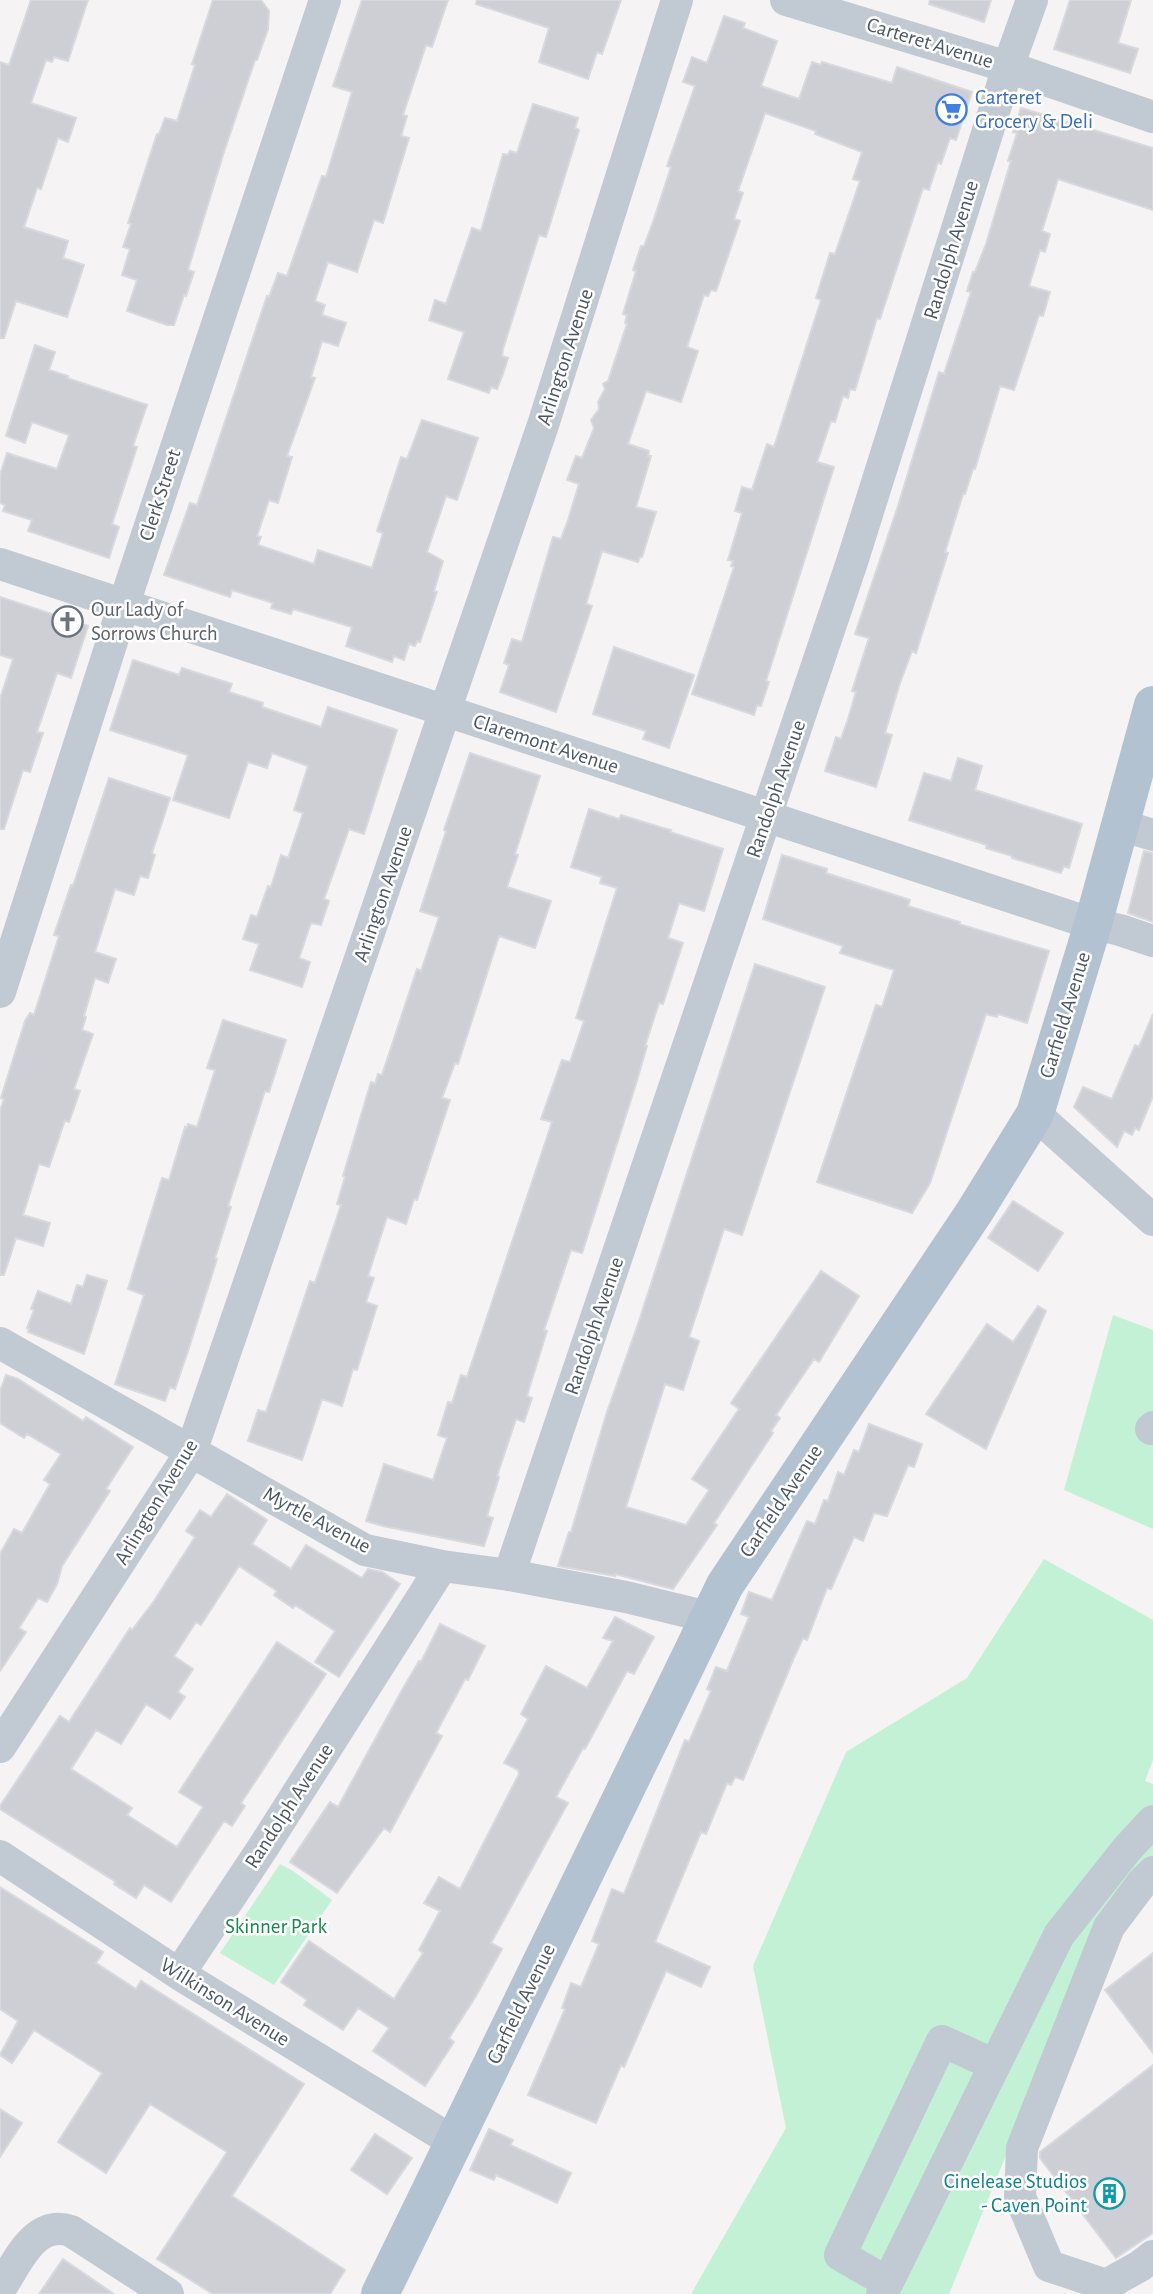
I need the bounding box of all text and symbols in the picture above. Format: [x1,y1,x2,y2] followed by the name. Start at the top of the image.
[864,14,996,72] street label: Carteret Avenue
[975,87,1093,132] place label: Carteret Grocery & Deli
[935,92,969,126] supermarket icon: Carteret Grocery & Deli
[920,178,982,322] street label: Randolph Avenue
[533,286,597,428] street label: Arlington Avenue
[135,446,185,543] street label: Clerk Street
[91,599,218,644] place label: Our Lady of Sorrows Church
[51,604,85,638] church icon: Our Lady of Sorrows Church
[471,711,621,777] street label: Claremont Avenue
[743,717,809,861] street label: Randolph Avenue
[350,823,416,965] street label: Arlington Avenue
[1036,949,1094,1081] street label: Garfield Avenue
[561,1254,627,1398] street label: Randolph Avenue
[110,1436,202,1568] street label: Arlington Avenue
[736,1441,826,1561] street label: Garfield Avenue
[260,1483,374,1557] street label: Myrtle Avenue
[241,1740,337,1872] street label: Randolph Avenue
[225,1916,327,1937] park label: Skinner Park
[483,1941,559,2067] street label: Garfield Avenue
[157,1954,293,2050] street label: Wilkinson Avenue
[944,2171,1087,2216] place label: Cinelease Studios - Caven Point
[1093,2176,1127,2210] building icon: Cinelease Studios - Caven Point

